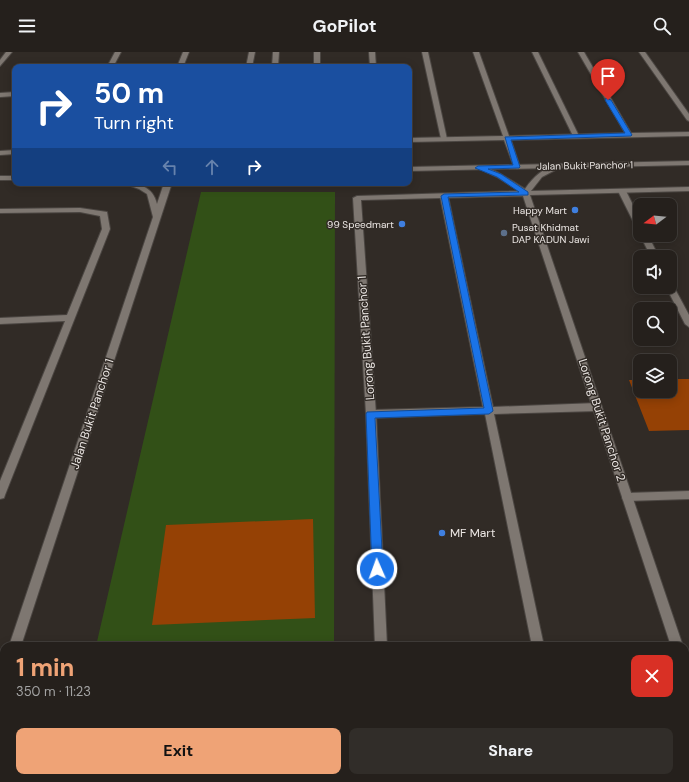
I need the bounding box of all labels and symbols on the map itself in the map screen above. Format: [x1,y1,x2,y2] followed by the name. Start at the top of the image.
[591,59,625,100] pin
[537,158,633,173] street label: Jalan Bukit Panchor 1
[633,198,677,242] north arrow
[513,204,567,217] place label: Happy Mart
[570,205,580,215] marker: Happy Mart
[327,218,394,231] place label: 99 Speedmart
[397,219,407,229] marker: 99 Speedmart
[512,221,589,246] place label: Pusat Khidmat DAP KADUN Jawi
[499,228,509,238] marker: Pusat Khidmat DAP KADUN Jawi
[354,275,378,401] street label: Lorong Bukit Panchor 1
[67,357,117,471] street label: Jalan Bukit Panchor 1
[575,357,629,483] street label: Lorong Bukit Panchor 2
[450,525,496,541] place label: MF Mart
[437,528,447,538] marker: MF Mart
[356,548,398,590] position arrow

